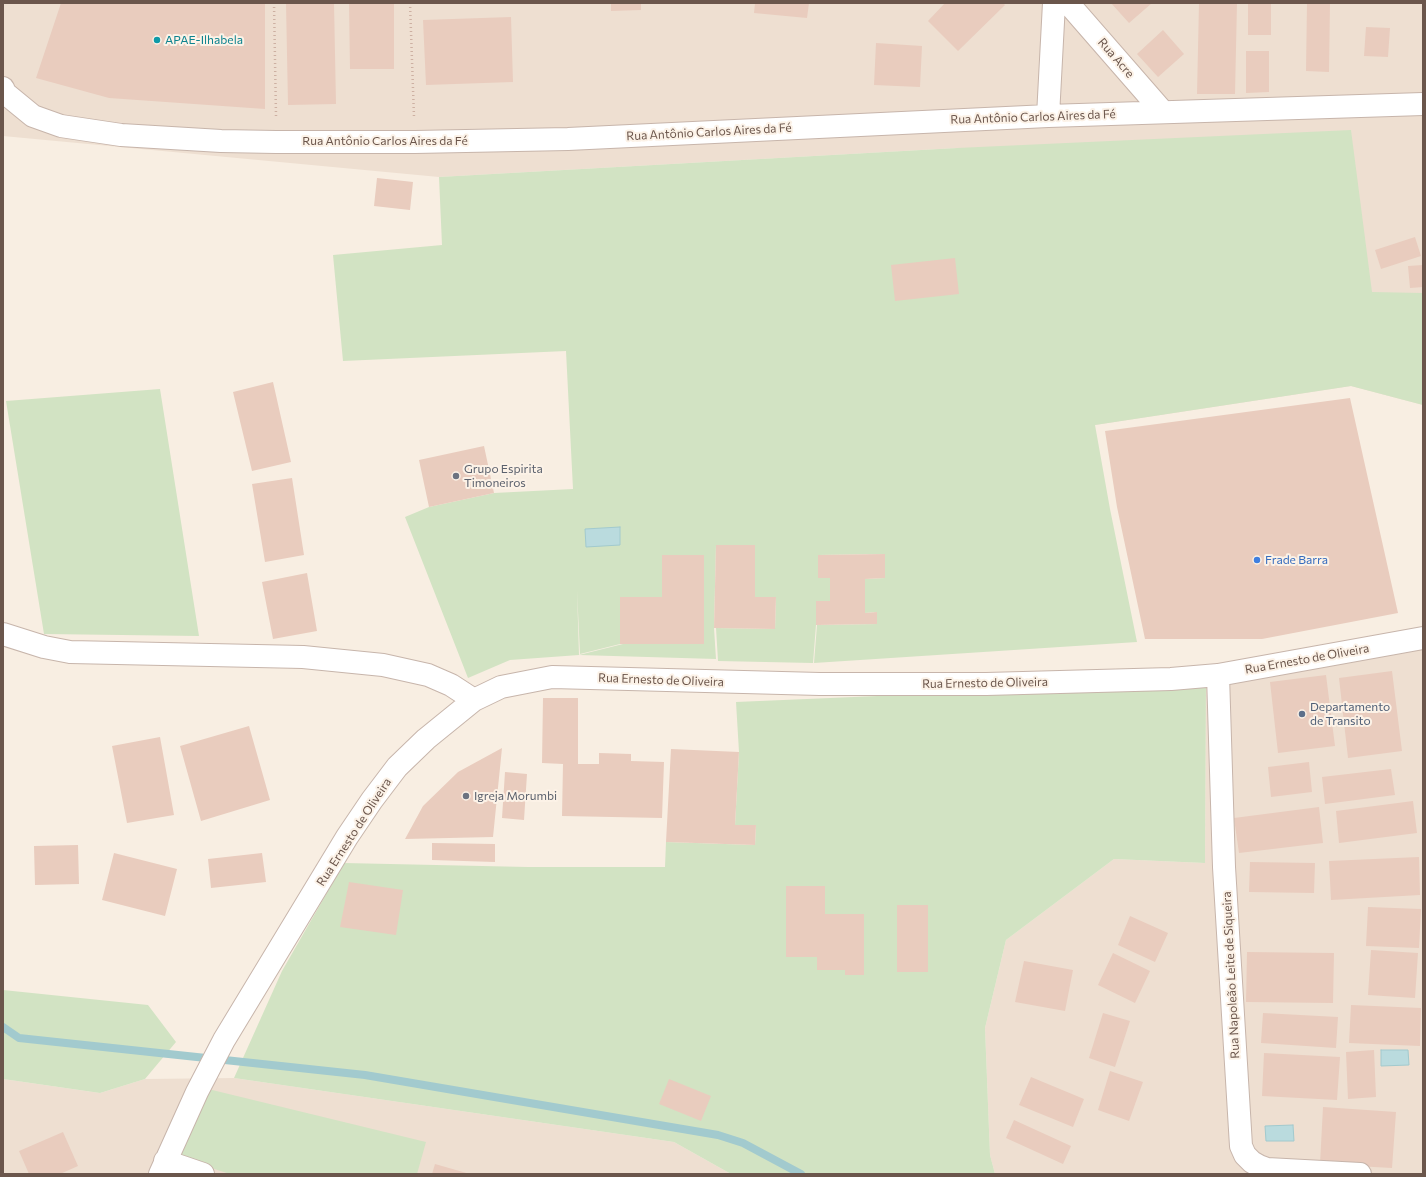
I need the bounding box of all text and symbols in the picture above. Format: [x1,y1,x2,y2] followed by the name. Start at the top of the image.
[165,33,243,47] place label: APAE-Ilhabela
[152,35,162,45] marker: APAE-Ilhabela
[1095,35,1137,81] street label: Rua Acre
[950,107,1116,127] street label: Rua Antônio Carlos Aires da Fé
[626,120,792,144] street label: Rua Antônio Carlos Aires da Fé
[302,134,468,148] street label: Rua Antônio Carlos Aires da Fé
[464,462,543,490] place label: Grupo Espirita Timoneiros
[451,471,461,481] marker: Grupo Espirita Timoneiros
[1265,553,1328,567] place label: Frade Barra
[1252,555,1262,565] marker: Frade Barra
[1244,641,1370,677] street label: Rua Ernesto de Oliveira
[598,671,724,689] street label: Rua Ernesto de Oliveira
[922,675,1048,691] street label: Rua Ernesto de Oliveira
[1310,700,1390,728] place label: Departamento de Transito
[1297,709,1307,719] marker: Departamento de Transito
[314,775,394,889] street label: Rua Ernesto de Oliveira
[474,789,557,803] place label: Igreja Morumbi
[461,791,471,801] marker: Igreja Morumbi
[1219,891,1243,1059] street label: Rua Napoleão Leite de Siqueira

